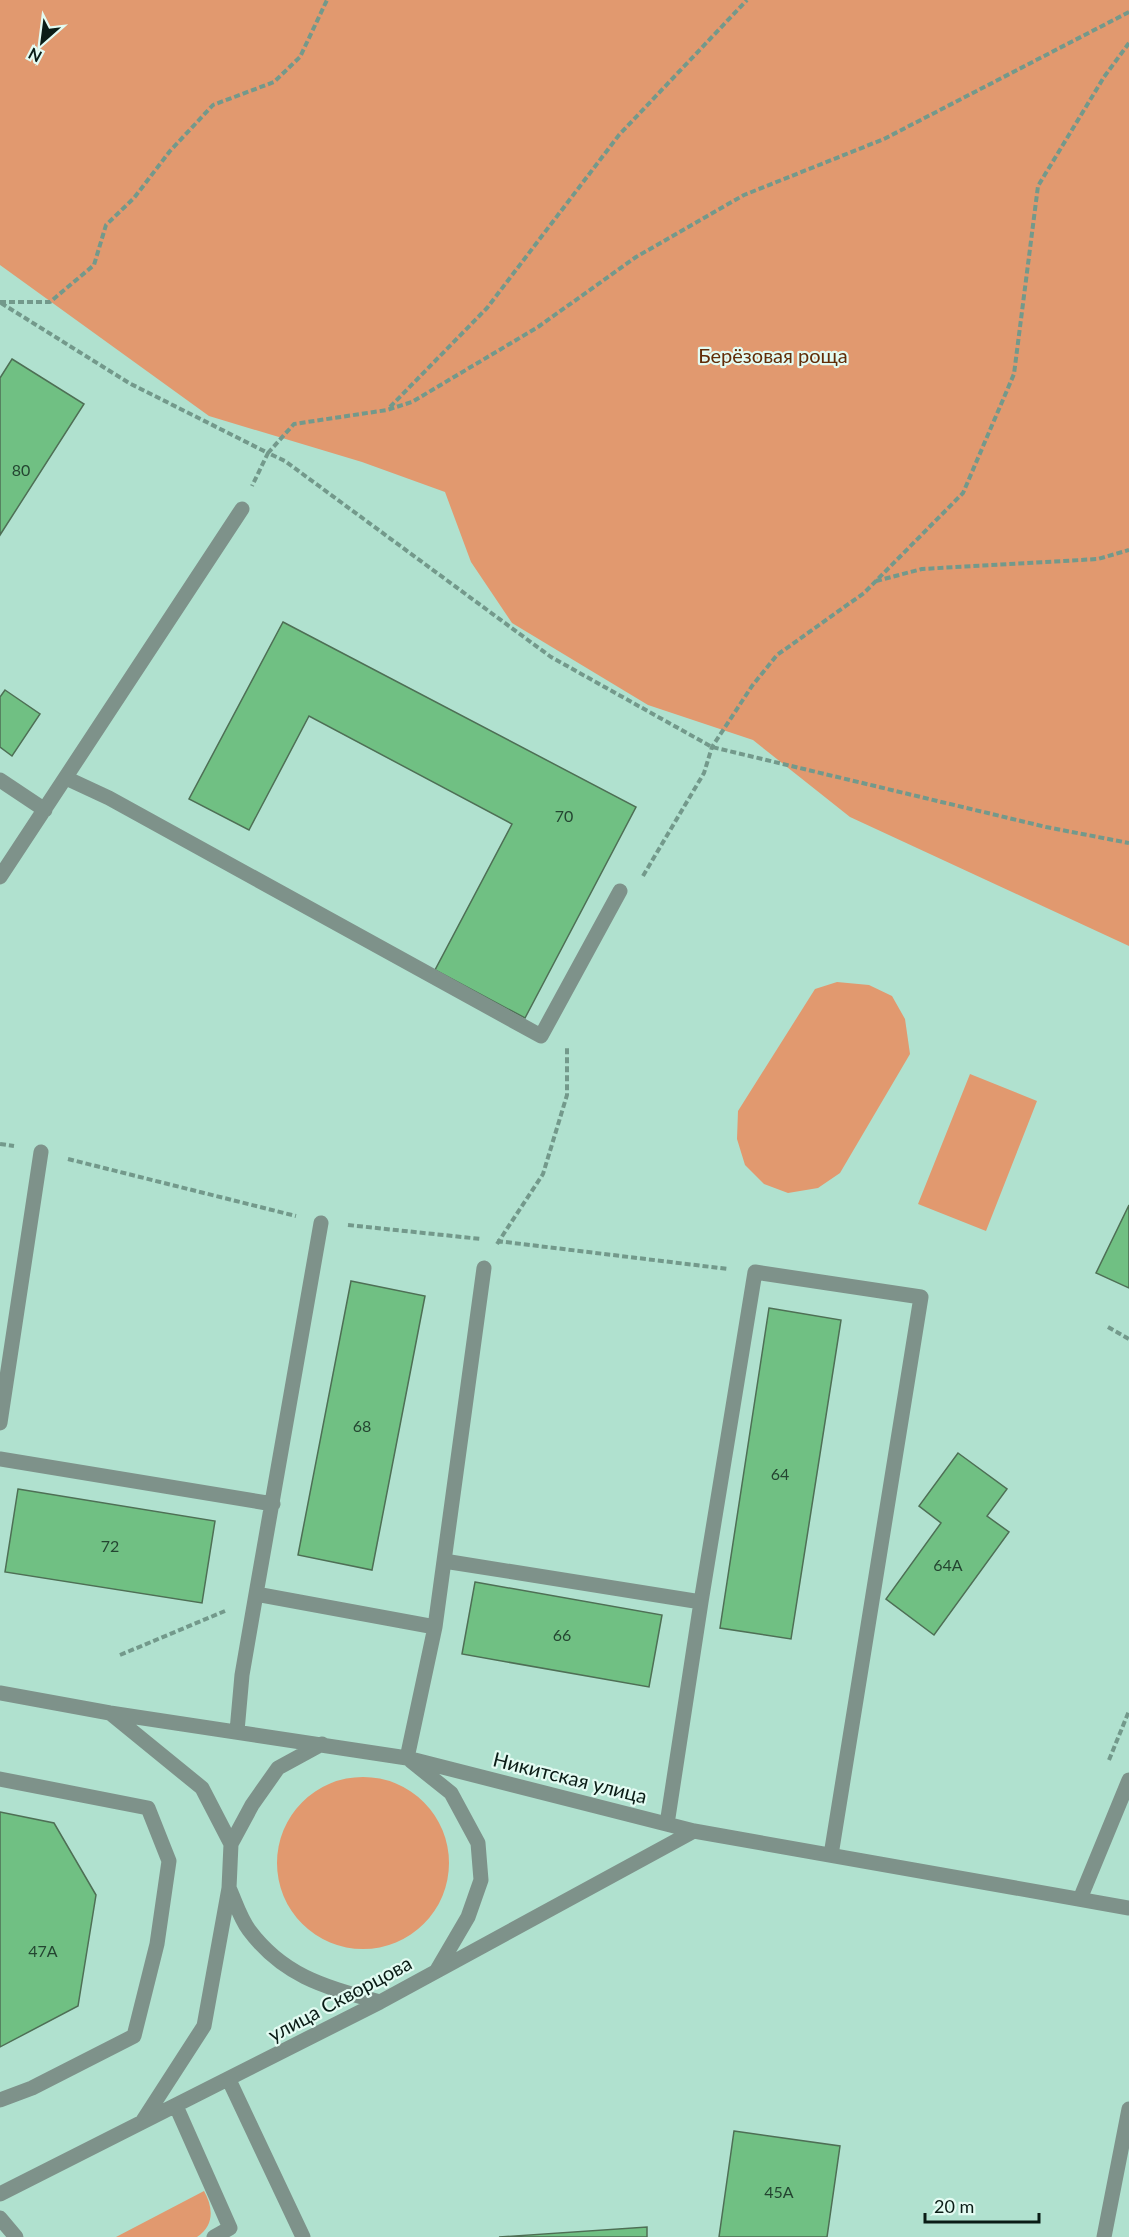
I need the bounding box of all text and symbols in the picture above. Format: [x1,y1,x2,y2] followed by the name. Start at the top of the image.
[12,12,72,72] north arrow
[25,44,45,67] text: N
[698,343,848,367] park label: Берёзовая роща
[12,460,30,479] house number: 80
[555,806,573,825] house number: 70
[353,1416,371,1435] house number: 68
[771,1464,789,1483] house number: 64
[101,1536,119,1555] house number: 72
[933,1555,963,1574] house number: 64А
[553,1625,571,1644] house number: 66
[491,1746,650,1808] street label: Никитская улица
[28,1941,58,1960] house number: 47А
[264,1950,415,2046] street label: улица Скворцова
[764,2182,794,2201] house number: 45А
[925,2186,1039,2224] scale bar
[934,2195,974,2217] text: 20 m

